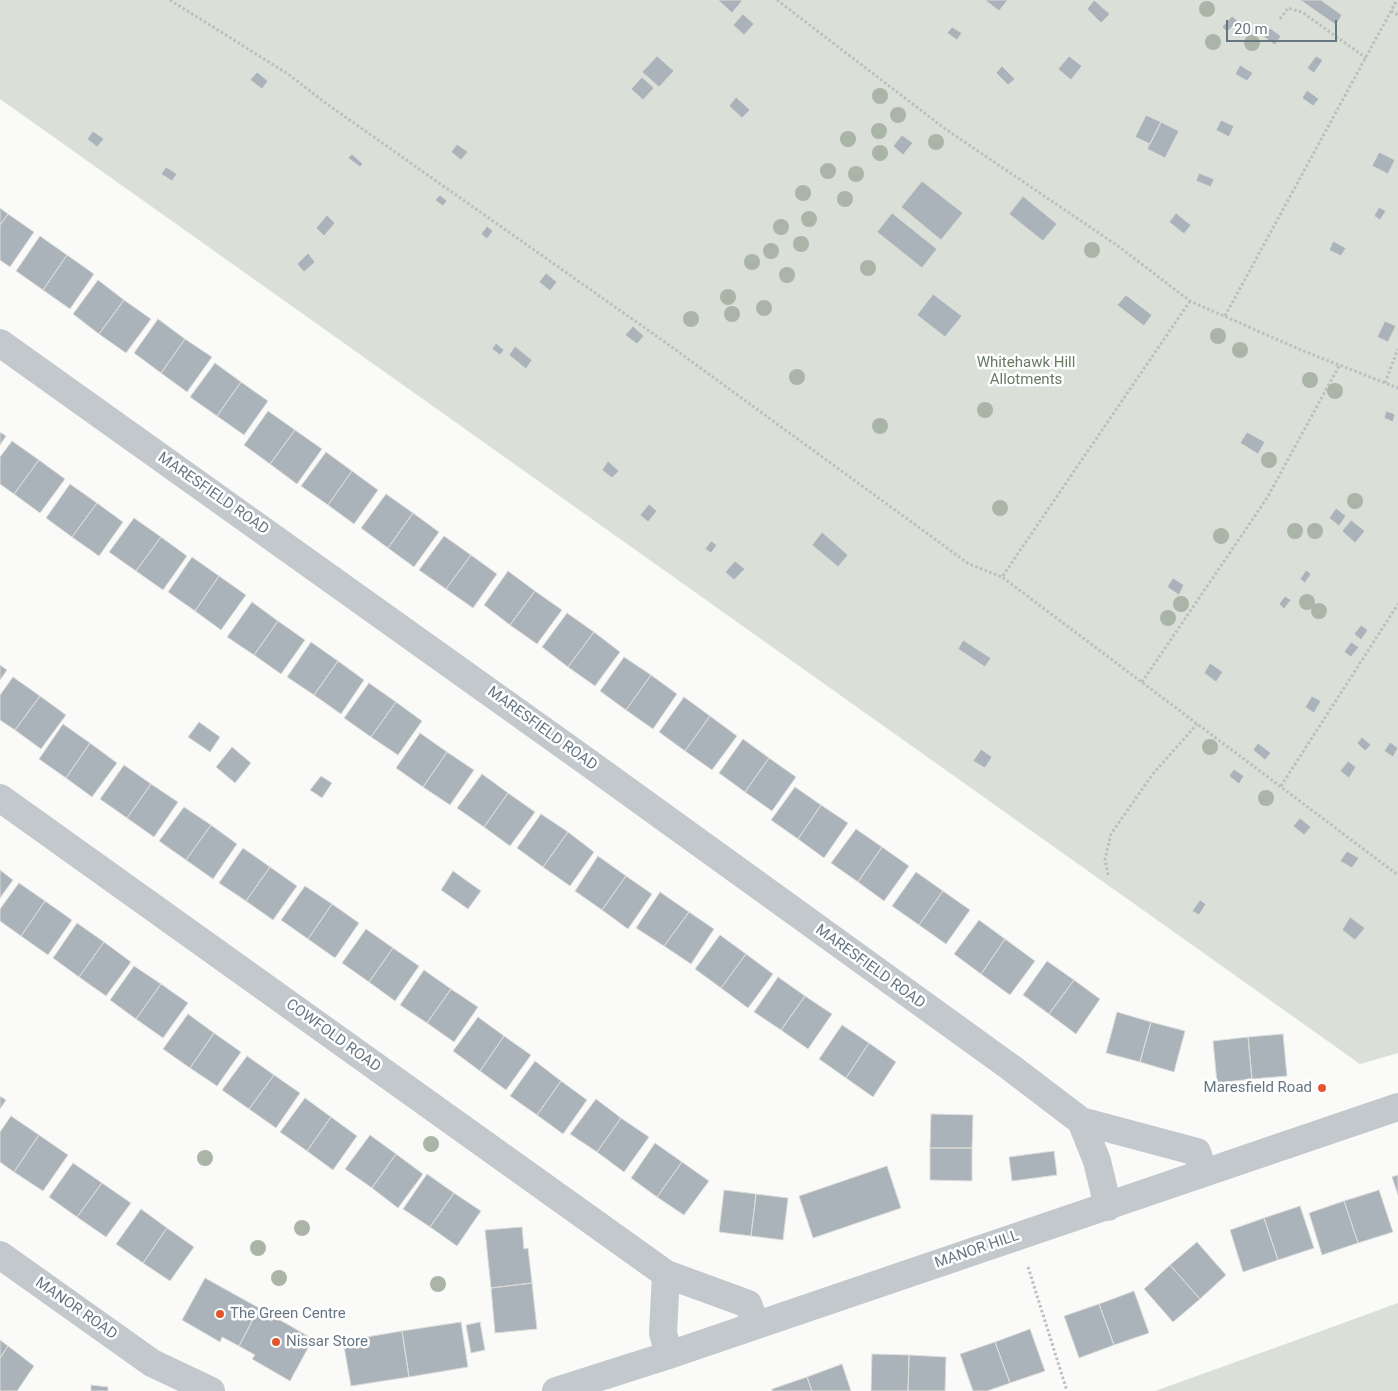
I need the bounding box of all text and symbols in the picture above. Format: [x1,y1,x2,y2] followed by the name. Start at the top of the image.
[1228,10,1339,42] scale bar
[1234,20,1268,38] text: 20 m
[977,354,1075,389] park label: Whitehawk Hill Allotments
[154,449,272,539] street label: MARESFIELD ROAD
[484,683,600,775] street label: MARESFIELD ROAD
[812,921,928,1013] street label: MARESFIELD ROAD
[282,996,384,1076] street label: COWFOLD ROAD
[1204,1079,1312,1097] place label: Maresfield Road
[1316,1082,1328,1094] marker: Maresfield Road
[932,1227,1022,1273] street label: MANOR HILL
[32,1274,120,1344] street label: MANOR ROAD
[230,1305,346,1323] place label: The Green Centre
[214,1308,226,1320] marker: The Green Centre
[286,1333,368,1351] place label: Nissar Store
[270,1336,282,1348] marker: Nissar Store

